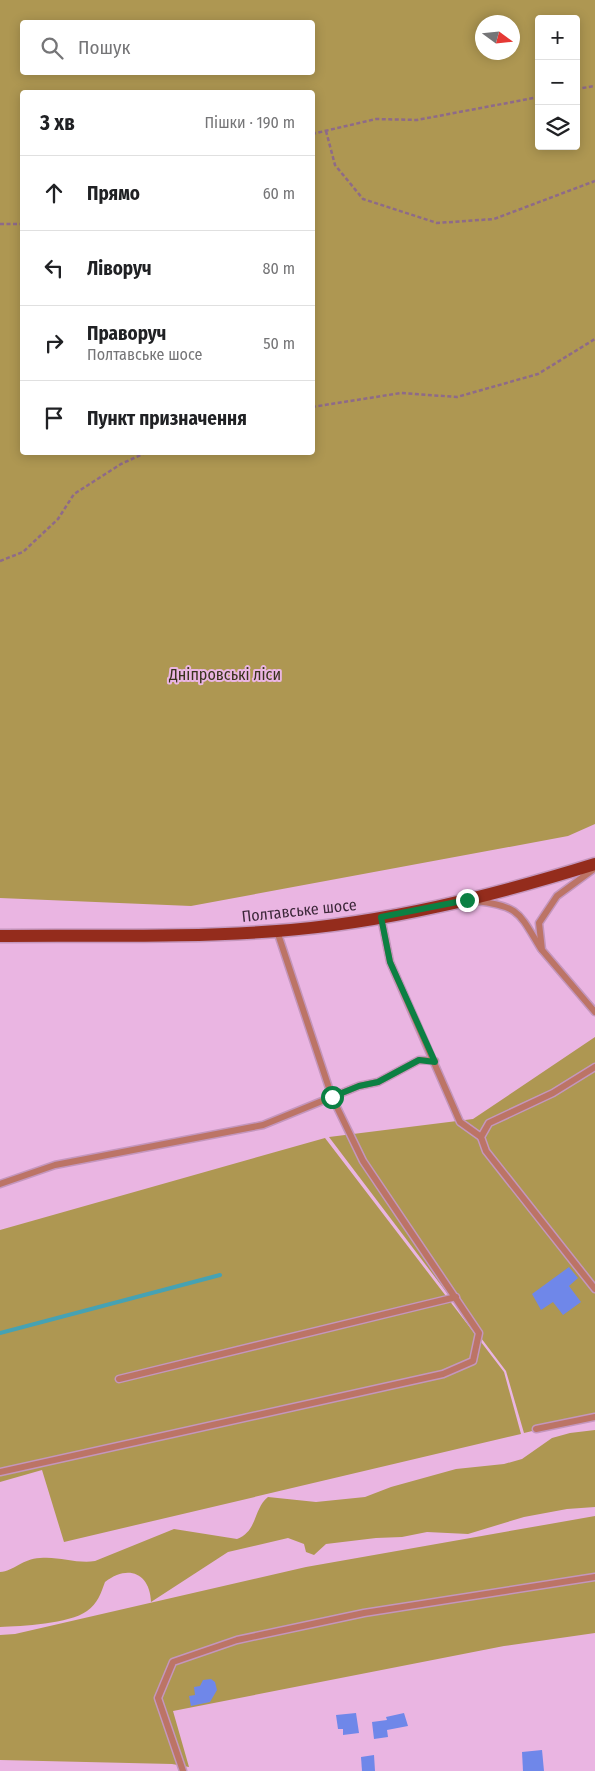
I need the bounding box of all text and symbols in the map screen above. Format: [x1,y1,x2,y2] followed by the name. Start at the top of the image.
[475,15,520,60] north arrow
[535,15,580,150] map controls
[535,15,580,60] button: +
[20,20,315,75] search box
[38,34,66,62] icon: search
[78,36,130,59] text: Пошук
[535,60,580,105] button: −
[535,105,580,150] button: layers
[40,110,75,136] text: 3 хв
[204,113,295,132] text: Пішки · 190 m
[40,179,68,207] icon: ahead
[87,182,140,205] text: Прямо
[263,184,295,203] text: 60 m
[40,254,68,282] icon: left
[87,257,152,280] text: Ліворуч
[263,259,295,278] text: 80 m
[87,322,166,345] text: Праворуч
[40,329,68,357] icon: right
[263,334,295,353] text: 50 m
[87,345,202,364] text: Полтавське шосе
[40,404,68,432] icon: arrive
[87,407,247,430] text: Пункт призначення
[168,665,281,684] park label: Дніпровські ліси
[456,889,479,912] route end
[241,895,358,926] street label: Полтавське шосе
[321,1086,344,1109] route start

